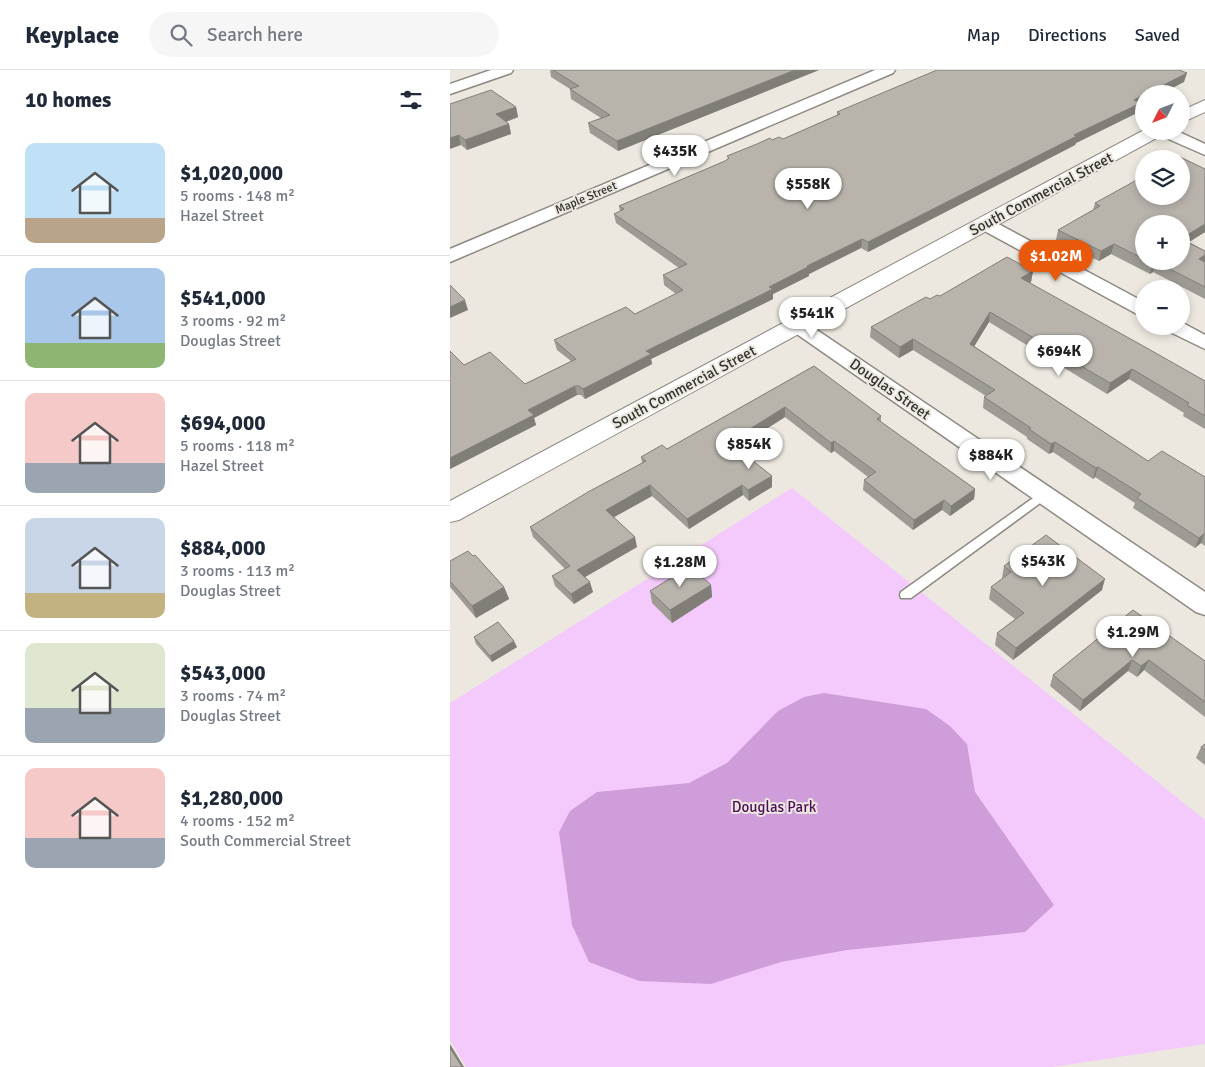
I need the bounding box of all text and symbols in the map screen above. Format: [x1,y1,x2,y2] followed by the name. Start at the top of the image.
[149,12,499,57] search box
[25,20,119,50] text: Keyplace
[167,21,195,49] icon: search
[207,23,303,47] text: Search here
[967,24,1000,46] text: Map
[1028,24,1107,46] text: Directions
[1135,24,1180,46] text: Saved
[1135,85,1190,140] north arrow
[1135,85,1190,335] map controls
[397,86,425,114] icon: filters
[25,87,111,113] text: 10 homes
[640,134,710,177] pin: $435K
[653,141,697,161] text: $435K
[966,148,1116,240] street label: South Commercial Street
[1135,150,1190,205] button: layers
[180,160,283,186] text: $1,020,000
[65,163,125,223] icon: home
[773,168,843,210] pin: $558K
[786,174,830,194] text: $558K
[553,178,619,218] street label: Maple Street
[180,186,295,206] text: 5 rooms · 148 m²
[180,206,264,226] text: Hazel Street
[1135,215,1190,270] button: +
[1015,240,1097,282] pin: $1.02M
[1030,246,1082,266] text: $1.02M
[1135,280,1190,335] button: −
[180,285,266,311] text: $541,000
[65,288,125,348] icon: home
[777,296,847,339] pin: $541K
[790,303,834,323] text: $541K
[180,311,286,331] text: 3 rooms · 92 m²
[180,331,281,351] text: Douglas Street
[1024,334,1094,377] pin: $694K
[609,341,759,433] street label: South Commercial Street
[1037,341,1081,361] text: $694K
[846,354,934,424] street label: Douglas Street
[180,410,266,436] text: $694,000
[65,413,125,473] icon: home
[714,428,784,470] pin: $854K
[727,434,771,454] text: $854K
[180,436,295,456] text: 5 rooms · 118 m²
[956,438,1026,481] pin: $884K
[969,445,1013,465] text: $884K
[180,456,264,476] text: Hazel Street
[180,535,266,561] text: $884,000
[65,538,125,598] icon: home
[1008,544,1078,587] pin: $543K
[639,546,721,588] pin: $1.28M
[1021,551,1065,571] text: $543K
[654,552,706,572] text: $1.28M
[180,561,295,581] text: 3 rooms · 113 m²
[180,581,281,601] text: Douglas Street
[1092,616,1174,658] pin: $1.29M
[1107,622,1159,642] text: $1.29M
[180,660,266,686] text: $543,000
[65,663,125,723] icon: home
[180,686,286,706] text: 3 rooms · 74 m²
[180,706,281,726] text: Douglas Street
[180,785,283,811] text: $1,280,000
[65,788,125,848] icon: home
[732,798,817,816] park label: Douglas Park
[180,811,295,831] text: 4 rooms · 152 m²
[180,831,351,851] text: South Commercial Street

